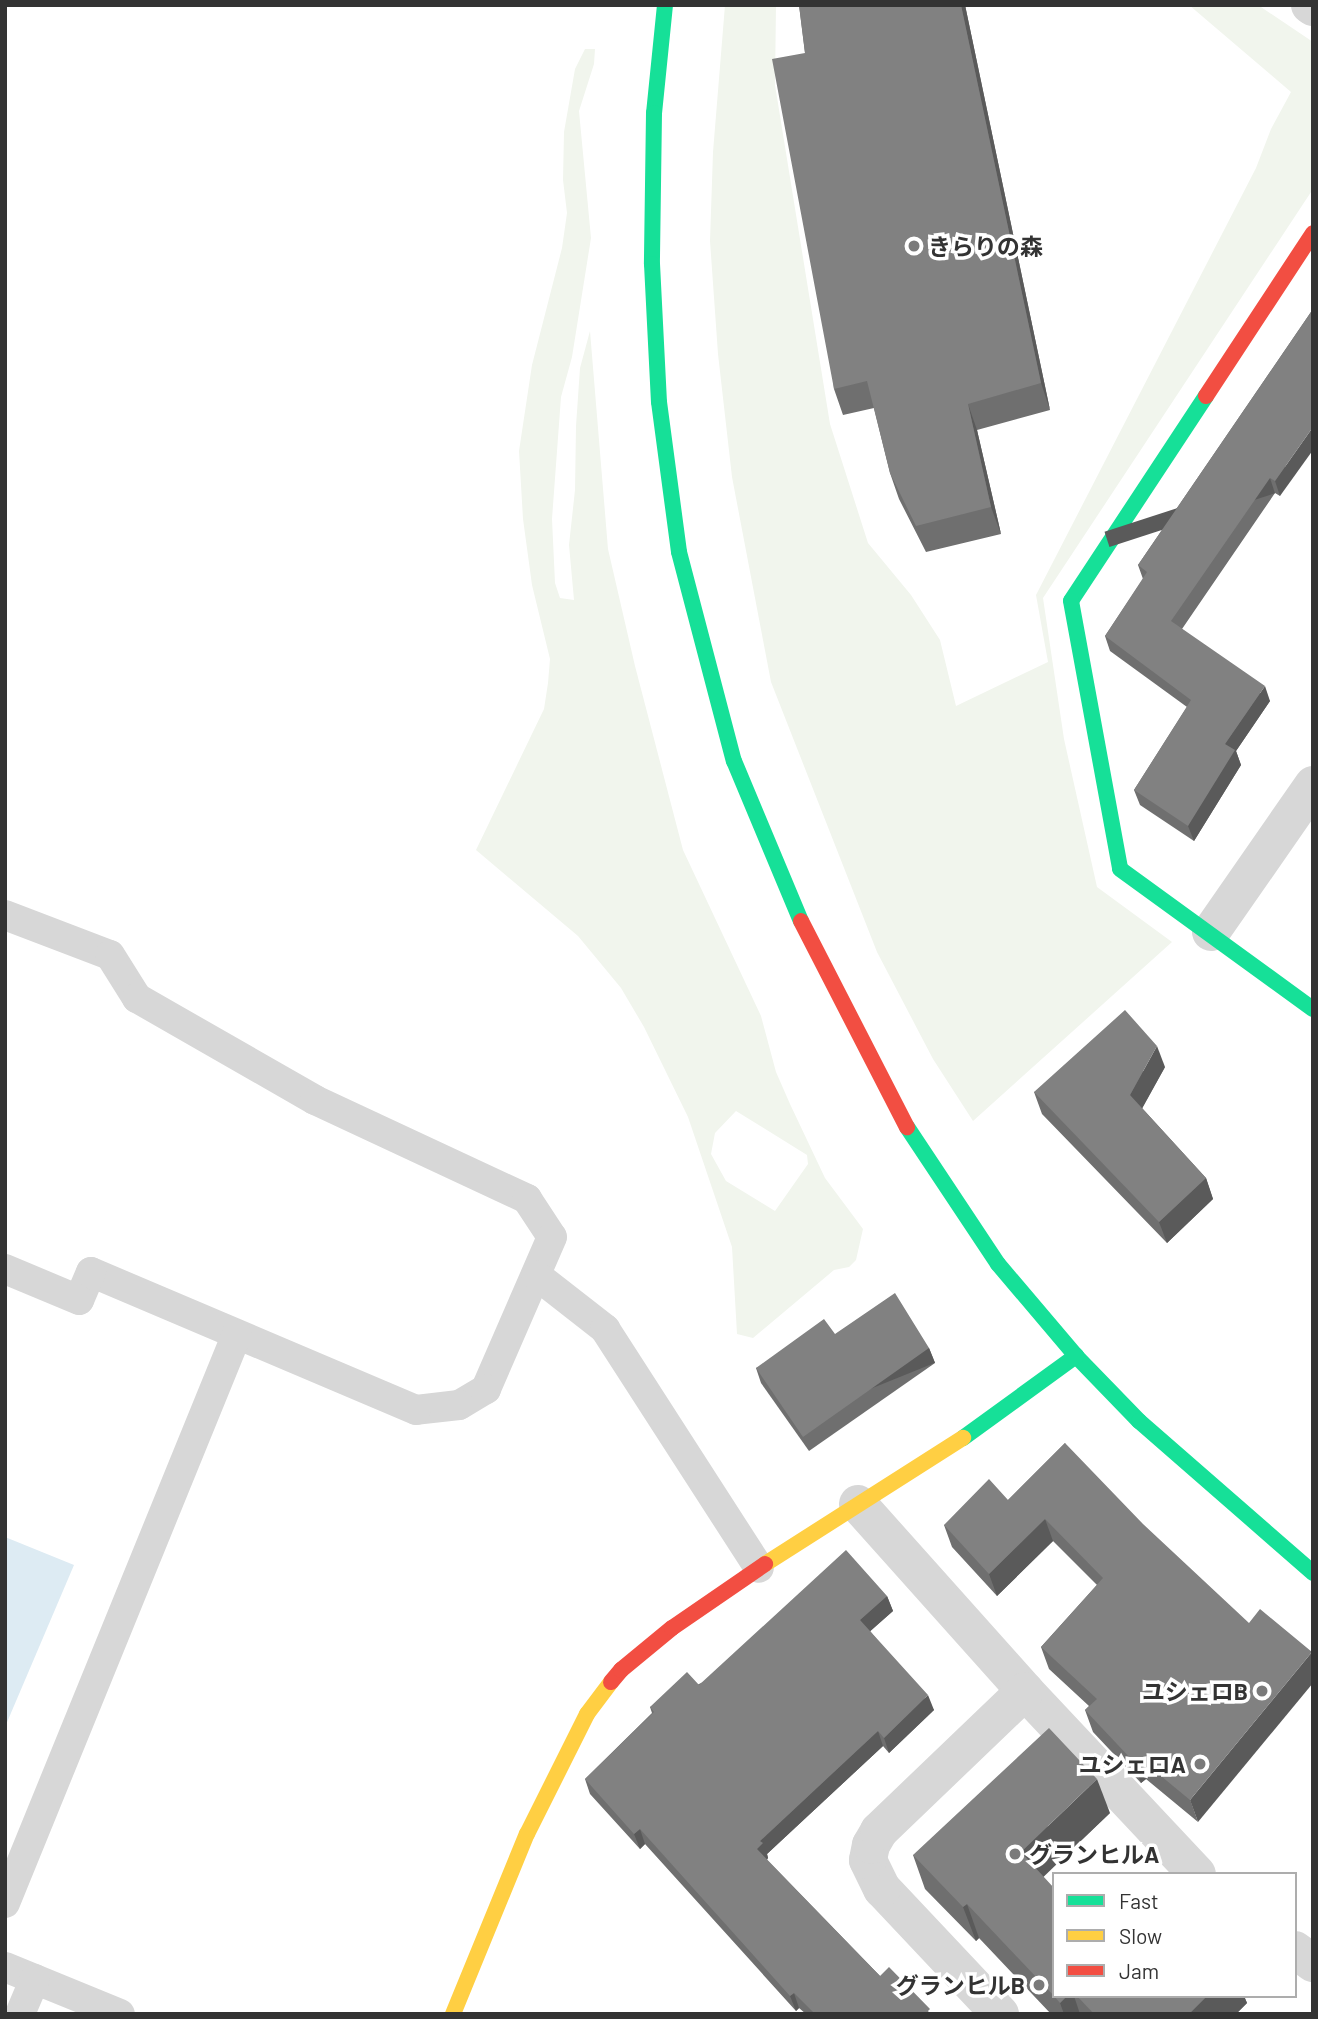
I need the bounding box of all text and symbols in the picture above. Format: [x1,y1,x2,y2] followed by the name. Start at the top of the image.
[928,232,1043,260] place label: きらりの森
[906,238,922,254] marker: きらりの森
[1142,1677,1248,1705] place label: ユシェロB
[1254,1683,1270,1699] marker: ユシェロB
[1079,1750,1186,1778] place label: ユシェロA
[1192,1756,1208,1772] marker: ユシェロA
[1029,1840,1159,1868] place label: グランヒルA
[1007,1846,1023,1862] marker: グランヒルA
[1052,1872,1297,1998] legend
[1119,1888,1159,1913] text: Fast
[1119,1923,1162,1948] text: Slow
[1119,1958,1159,1983] text: Jam
[896,1971,1025,1999] place label: グランヒルB
[1031,1977,1047,1993] marker: グランヒルB

